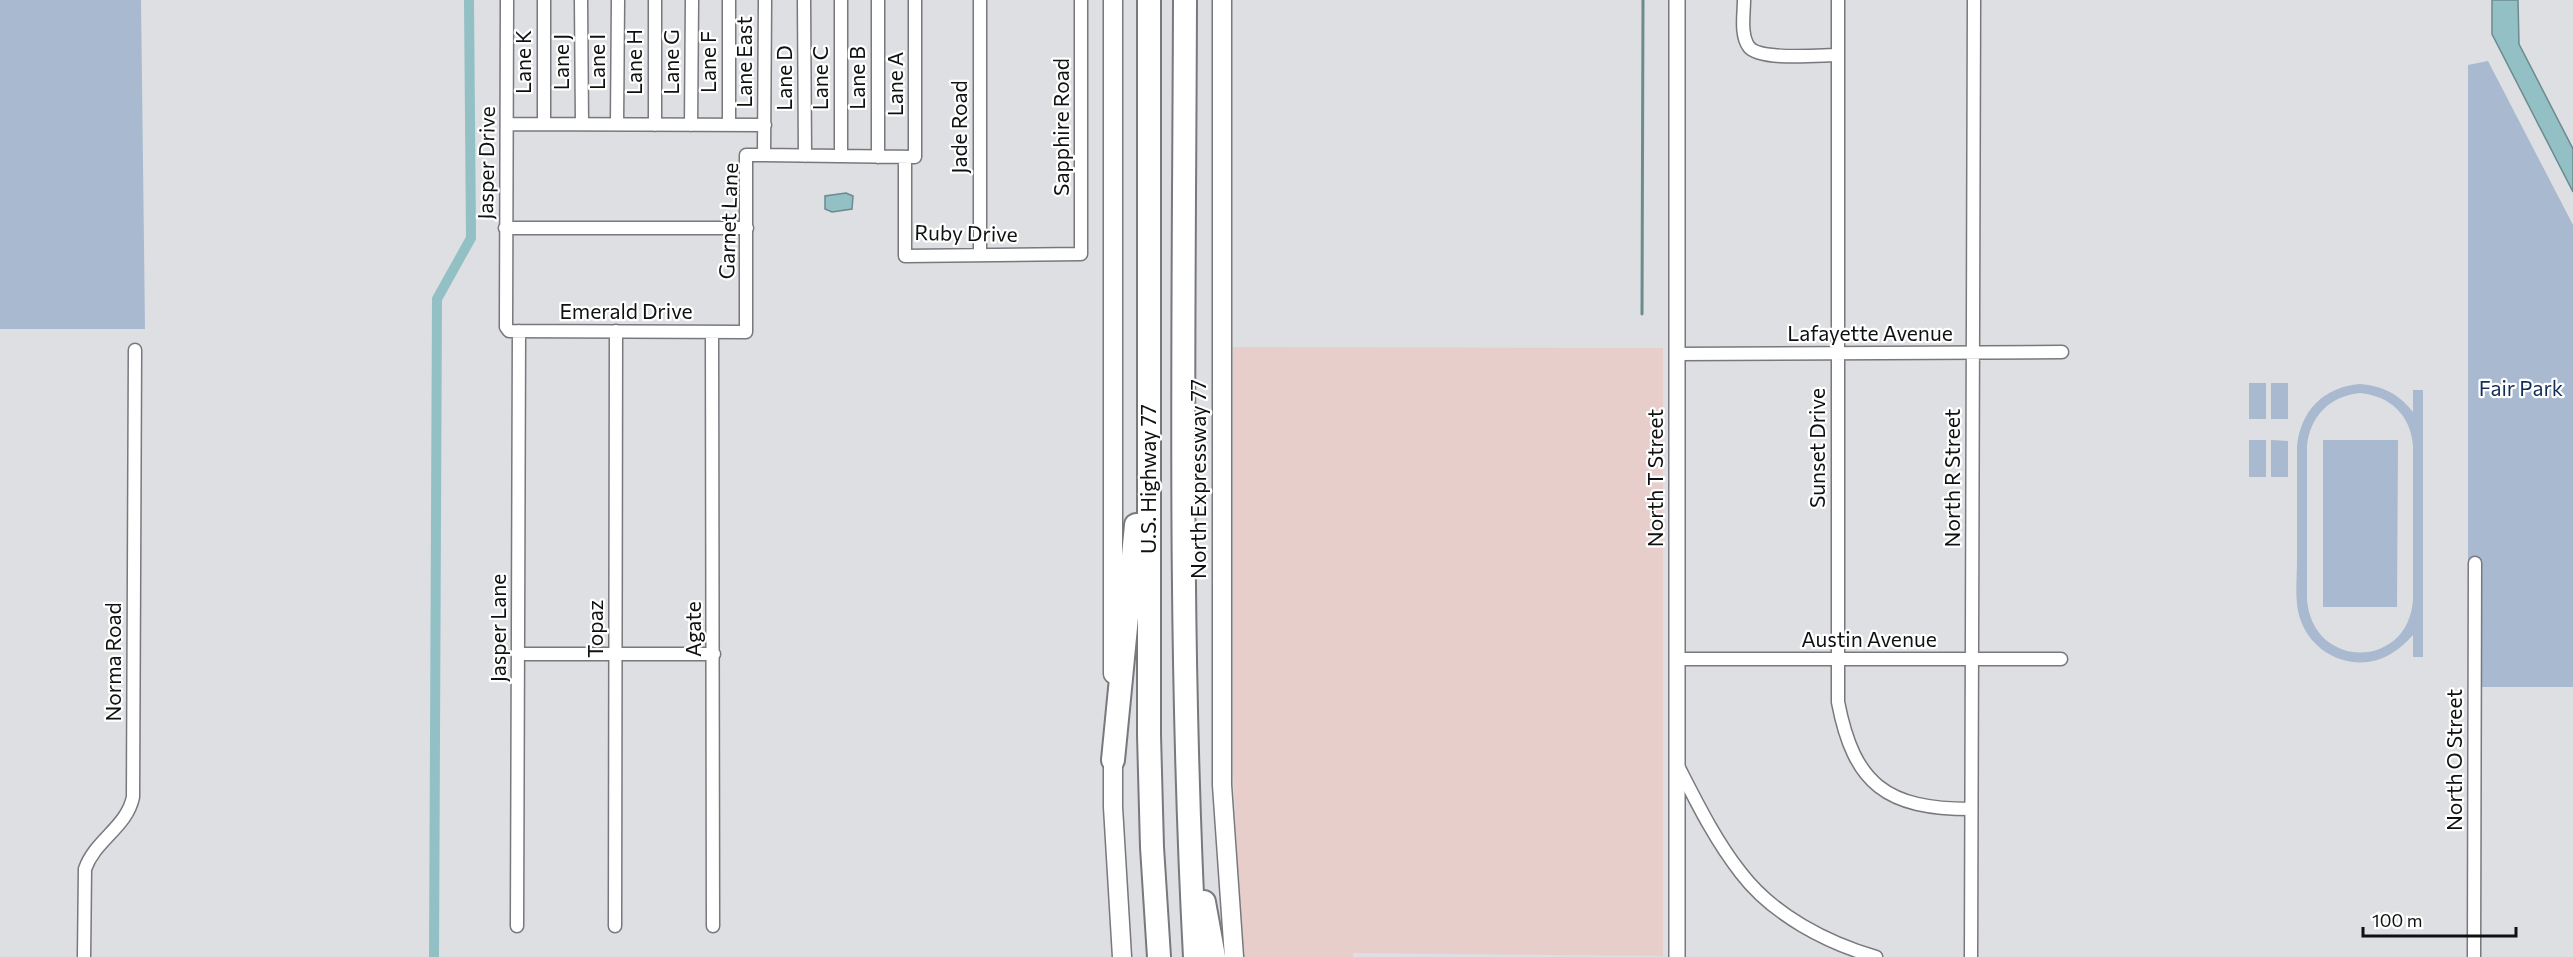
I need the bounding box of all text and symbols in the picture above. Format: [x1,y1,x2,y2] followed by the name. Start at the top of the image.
[731,16,756,108] street label: Lane East
[621,29,646,95] street label: Lane H
[658,29,683,95] street label: Lane G
[510,30,535,94] street label: Lane K
[695,31,720,93] street label: Lane F
[548,34,573,90] street label: Lane J
[584,34,609,90] street label: Lane I
[771,45,796,111] street label: Lane D
[807,46,832,110] street label: Lane C
[844,46,869,110] street label: Lane B
[882,52,907,116] street label: Lane A
[1048,58,1073,196] street label: Sapphire Road
[946,80,971,174] street label: Jade Road
[472,106,499,220] street label: Jasper Drive
[713,162,742,280] street label: Garnet Lane
[914,219,1018,246] street label: Ruby Drive
[559,298,693,323] street label: Emerald Drive
[1787,320,1953,345] street label: Lafayette Avenue
[2479,375,2563,400] park label: Fair Park
[1185,379,1210,579] street label: North Expressway 77
[1804,388,1829,508] street label: Sunset Drive
[1135,404,1160,554] street label: U.S. Highway 77
[1642,409,1667,547] street label: North T Street
[1939,409,1964,547] street label: North R Street
[485,574,510,682] street label: Jasper Lane
[582,600,607,658] street label: Topaz
[680,601,705,657] street label: Agate
[100,602,125,722] street label: Norma Road
[1801,626,1937,651] street label: Austin Avenue
[2441,689,2466,831] street label: North O Street
[2363,900,2516,938] scale bar
[2372,909,2422,931] text: 100 m

